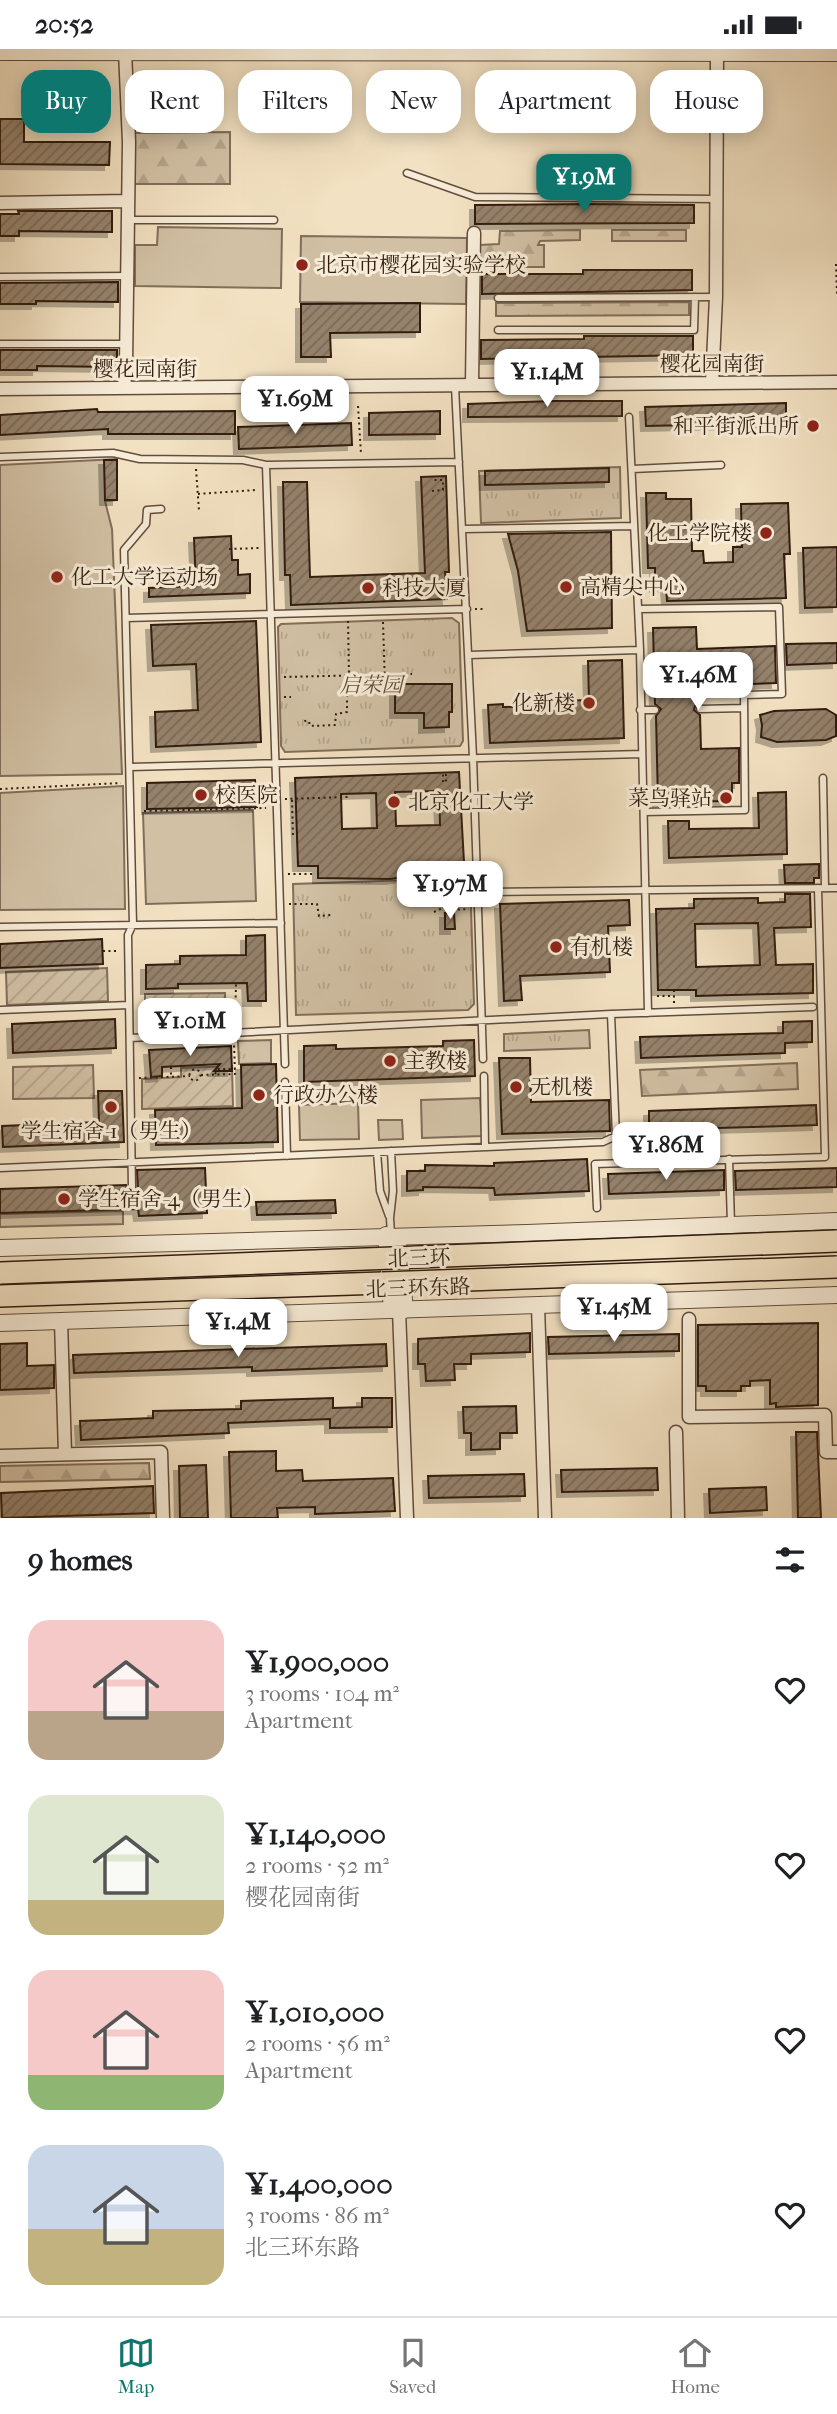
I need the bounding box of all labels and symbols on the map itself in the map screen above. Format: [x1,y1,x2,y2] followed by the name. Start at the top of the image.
[535,155,633,214] pin: ¥1.9M
[316,253,526,277] place label: 北京市樱花园实验学校
[294,257,310,273] marker: 北京市樱花园实验学校
[490,349,604,409] pin: ¥1.14M
[660,352,765,376] street label: 樱花园南街
[93,357,198,381] street label: 樱花园南街
[238,377,352,436] pin: ¥1.69M
[673,414,799,438] place label: 和平街派出所
[805,418,821,434] marker: 和平街派出所
[647,521,752,545] place label: 化工学院楼
[758,525,774,541] marker: 化工学院楼
[71,565,218,589] place label: 化工大学运动场
[49,569,65,585] marker: 化工大学运动场
[580,575,685,599] place label: 高精尖中心
[382,576,466,600] place label: 科技大厦
[558,579,574,595] marker: 高精尖中心
[360,580,376,596] marker: 科技大厦
[641,653,755,712] pin: ¥1.46M
[340,673,405,697] park label: 启荣园
[512,691,575,715] place label: 化新楼
[581,695,597,711] marker: 化新楼
[215,783,278,807] place label: 校医院
[628,786,712,810] place label: 菜鸟驿站
[193,787,209,803] marker: 校医院
[408,790,534,814] place label: 北京化工大学
[718,790,734,806] marker: 菜鸟驿站
[386,794,402,810] marker: 北京化工大学
[393,861,507,921] pin: ¥1.97M
[570,935,633,959] place label: 有机楼
[548,939,564,955] marker: 有机楼
[133,999,247,1058] pin: ¥1.01M
[404,1049,467,1073] place label: 主教楼
[382,1053,398,1069] marker: 主教楼
[530,1075,593,1099] place label: 无机楼
[508,1079,524,1095] marker: 无机楼
[273,1083,378,1107] place label: 行政办公楼
[251,1087,267,1103] marker: 行政办公楼
[103,1099,119,1115] marker: 学生宿舍-1（男生）
[21,1119,201,1143] place label: 学生宿舍-1（男生）
[609,1123,723,1182] pin: ¥1.86M
[78,1187,264,1211] place label: 学生宿舍-4（男生）
[56,1191,72,1207] marker: 学生宿舍-4（男生）
[387,1245,451,1271] street label: 北三环
[365,1274,471,1302] street label: 北三环东路
[557,1285,671,1344] pin: ¥1.45M
[189,1299,287,1359] pin: ¥1.4M

